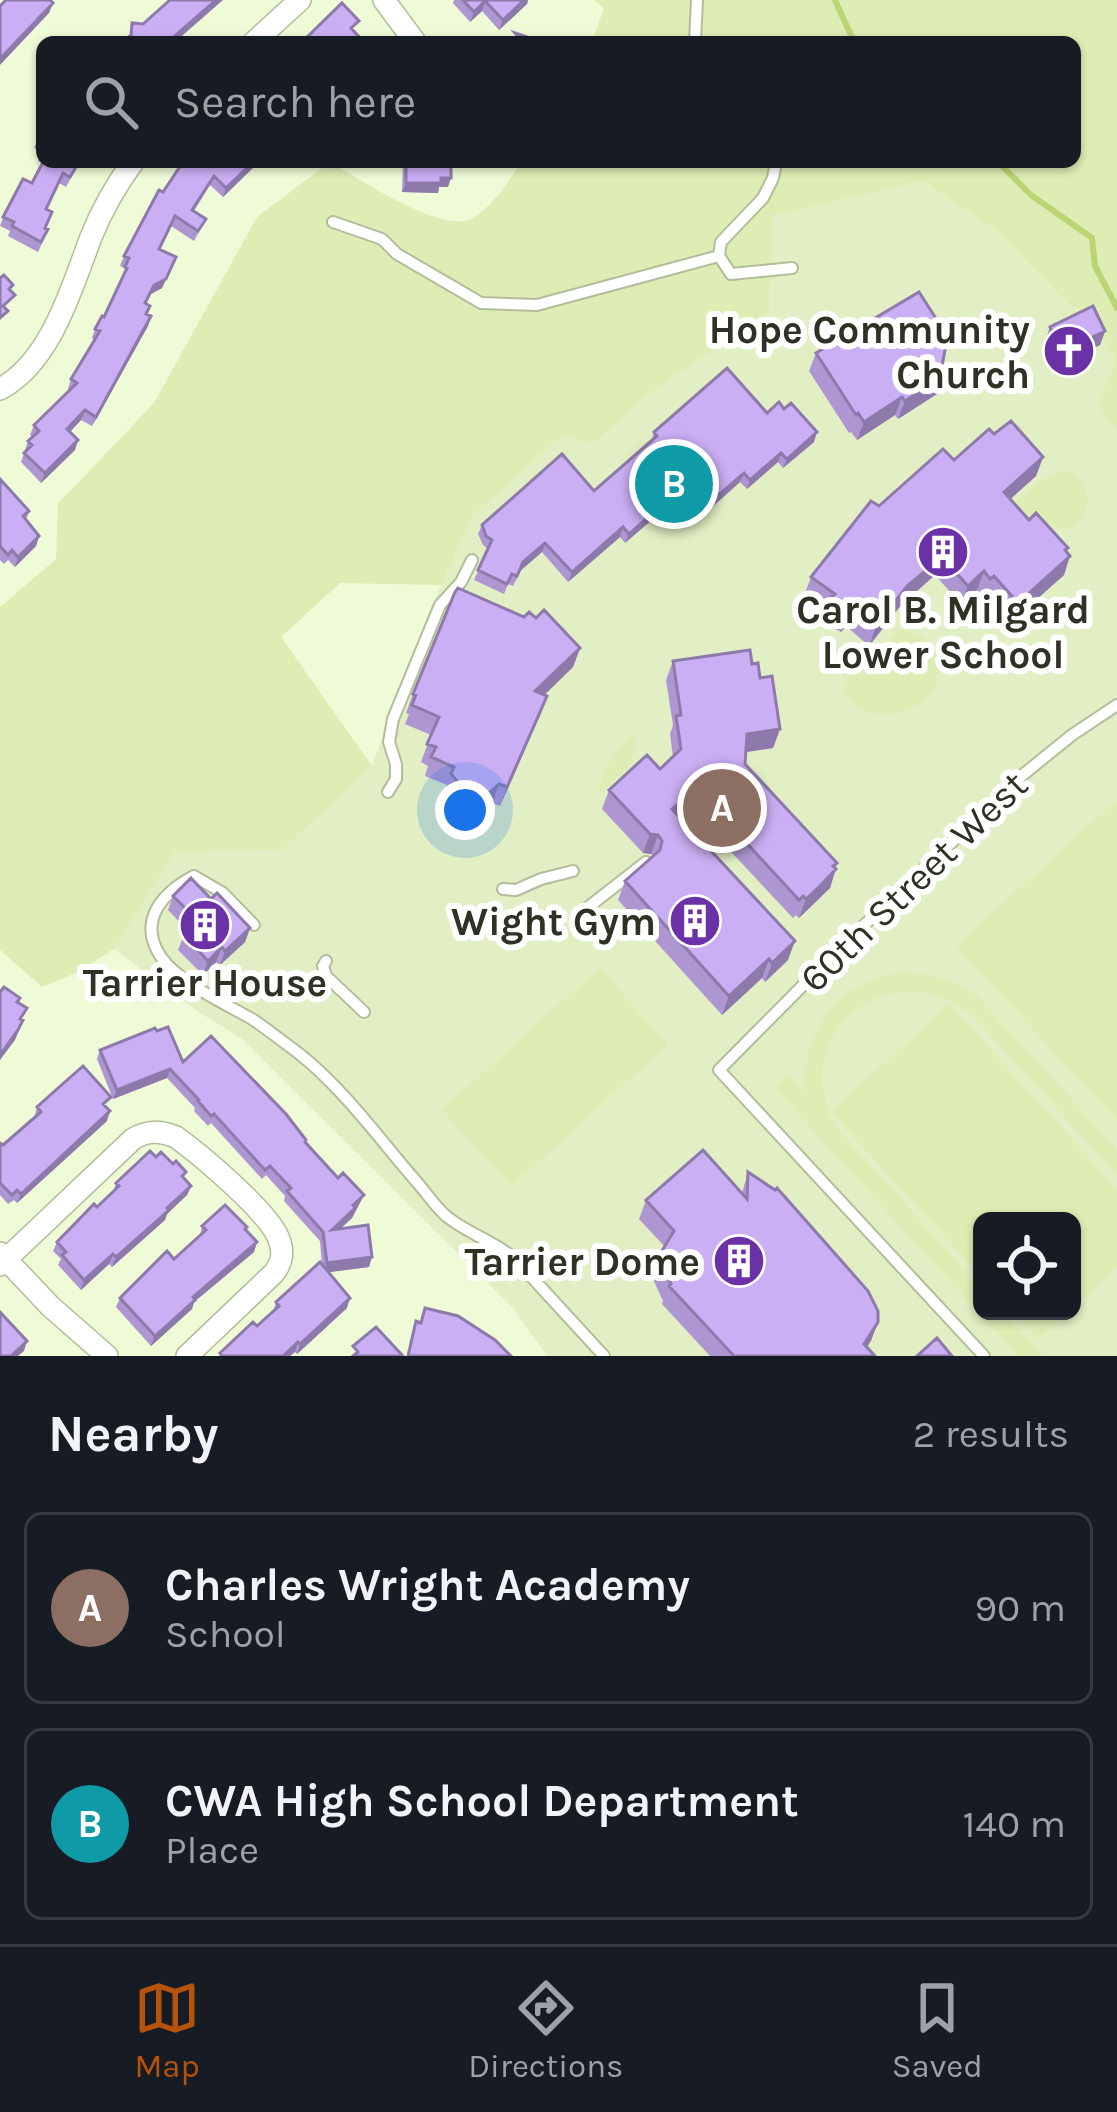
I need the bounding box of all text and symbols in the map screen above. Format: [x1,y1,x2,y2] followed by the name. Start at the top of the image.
[36,36,1081,168] search box
[78,69,144,135] icon: search
[174,76,416,128] text: Search here
[709,307,1030,398] place label: Hope Community Church
[1041,323,1097,379] church icon: Hope Community Church
[635,439,713,529] pin: B
[915,524,971,580] building icon: Carol B. Milgard Lower School
[796,587,1090,678] place label: Carol B. Milgard Lower School
[791,762,1037,1002] street label: 60th Street West
[683,763,761,853] pin: A
[435,780,495,840] your location
[667,893,723,949] building icon: Wight Gym
[177,897,233,953] building icon: Tarrier House
[451,899,656,945] place label: Wight Gym
[83,960,327,1006] place label: Tarrier House
[973,1212,1081,1320] map controls
[973,1212,1081,1320] button: locate
[711,1233,767,1289] building icon: Tarrier Dome
[464,1239,700,1285] place label: Tarrier Dome
[48,1404,218,1464] text: Nearby
[913,1411,1069,1457] text: 2 results
[165,1559,690,1611] text: Charles Wright Academy
[78,1585,102,1631] text: A
[974,1585,1066,1631] text: 90 m
[165,1611,286,1657] text: School
[165,1775,799,1827] text: CWA High School Department
[77,1801,103,1847] text: B
[962,1801,1066,1847] text: 140 m
[165,1827,259,1873] text: Place
[134,1975,200,2085] tab: Map
[468,1975,623,2085] tab: Directions
[892,1975,983,2085] tab: Saved

